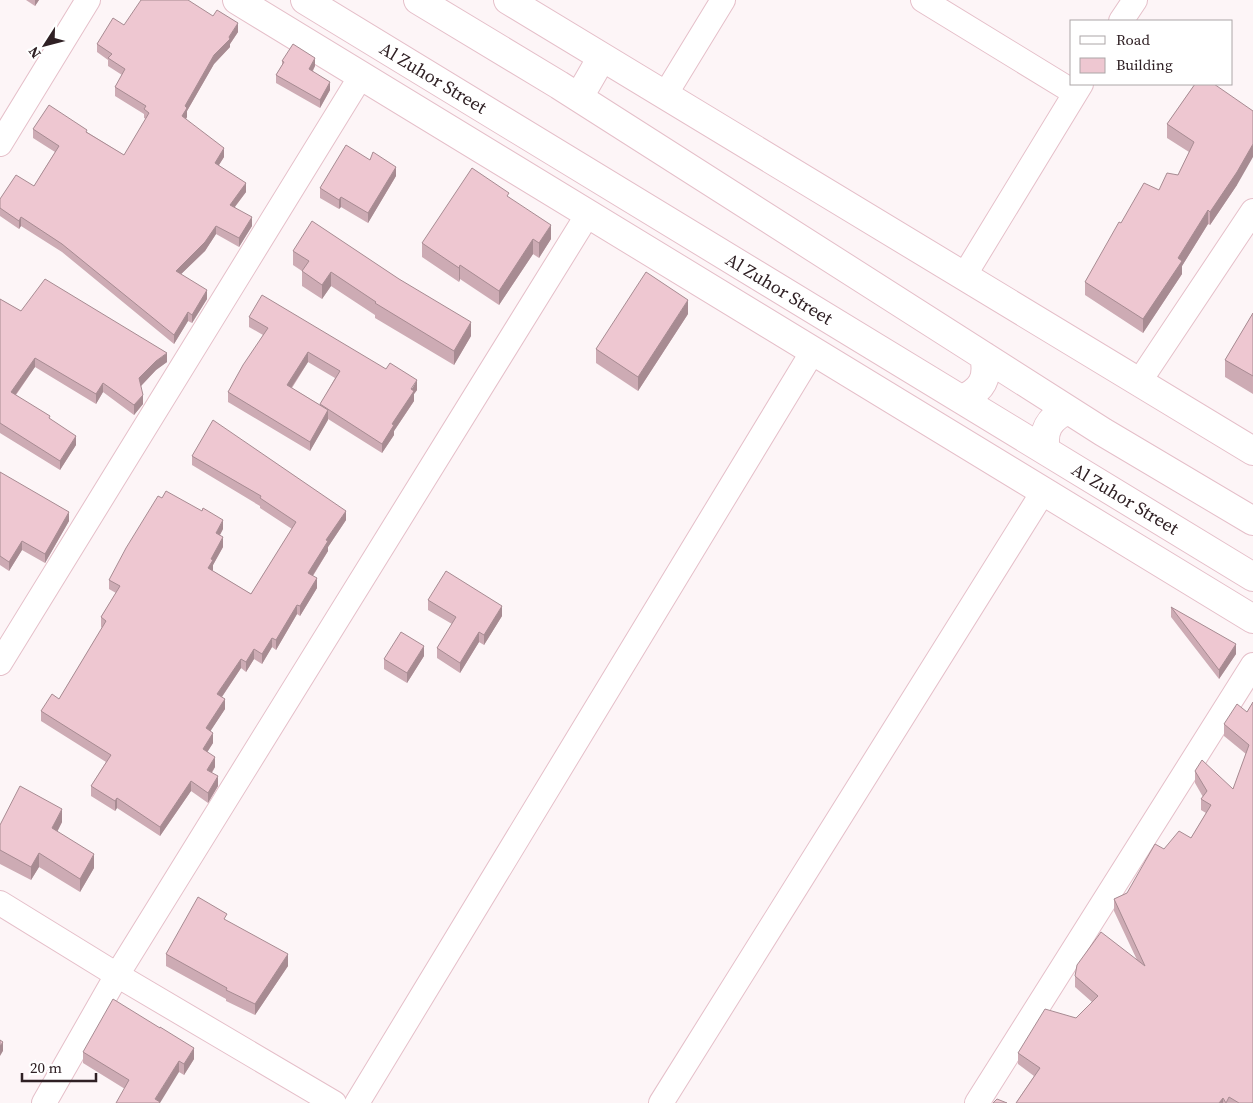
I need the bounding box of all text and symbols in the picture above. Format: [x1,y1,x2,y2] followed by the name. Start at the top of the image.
[20,20,70,70] north arrow
[1070,20,1233,85] legend
[1116,29,1150,50] text: Road
[375,36,492,119] street label: Al Zuhor Street
[23,43,46,63] text: N
[1116,54,1173,75] text: Building
[721,247,838,330] street label: Al Zuhor Street
[1067,457,1184,540] street label: Al Zuhor Street
[22,1050,96,1082] scale bar
[30,1057,62,1078] text: 20 m

